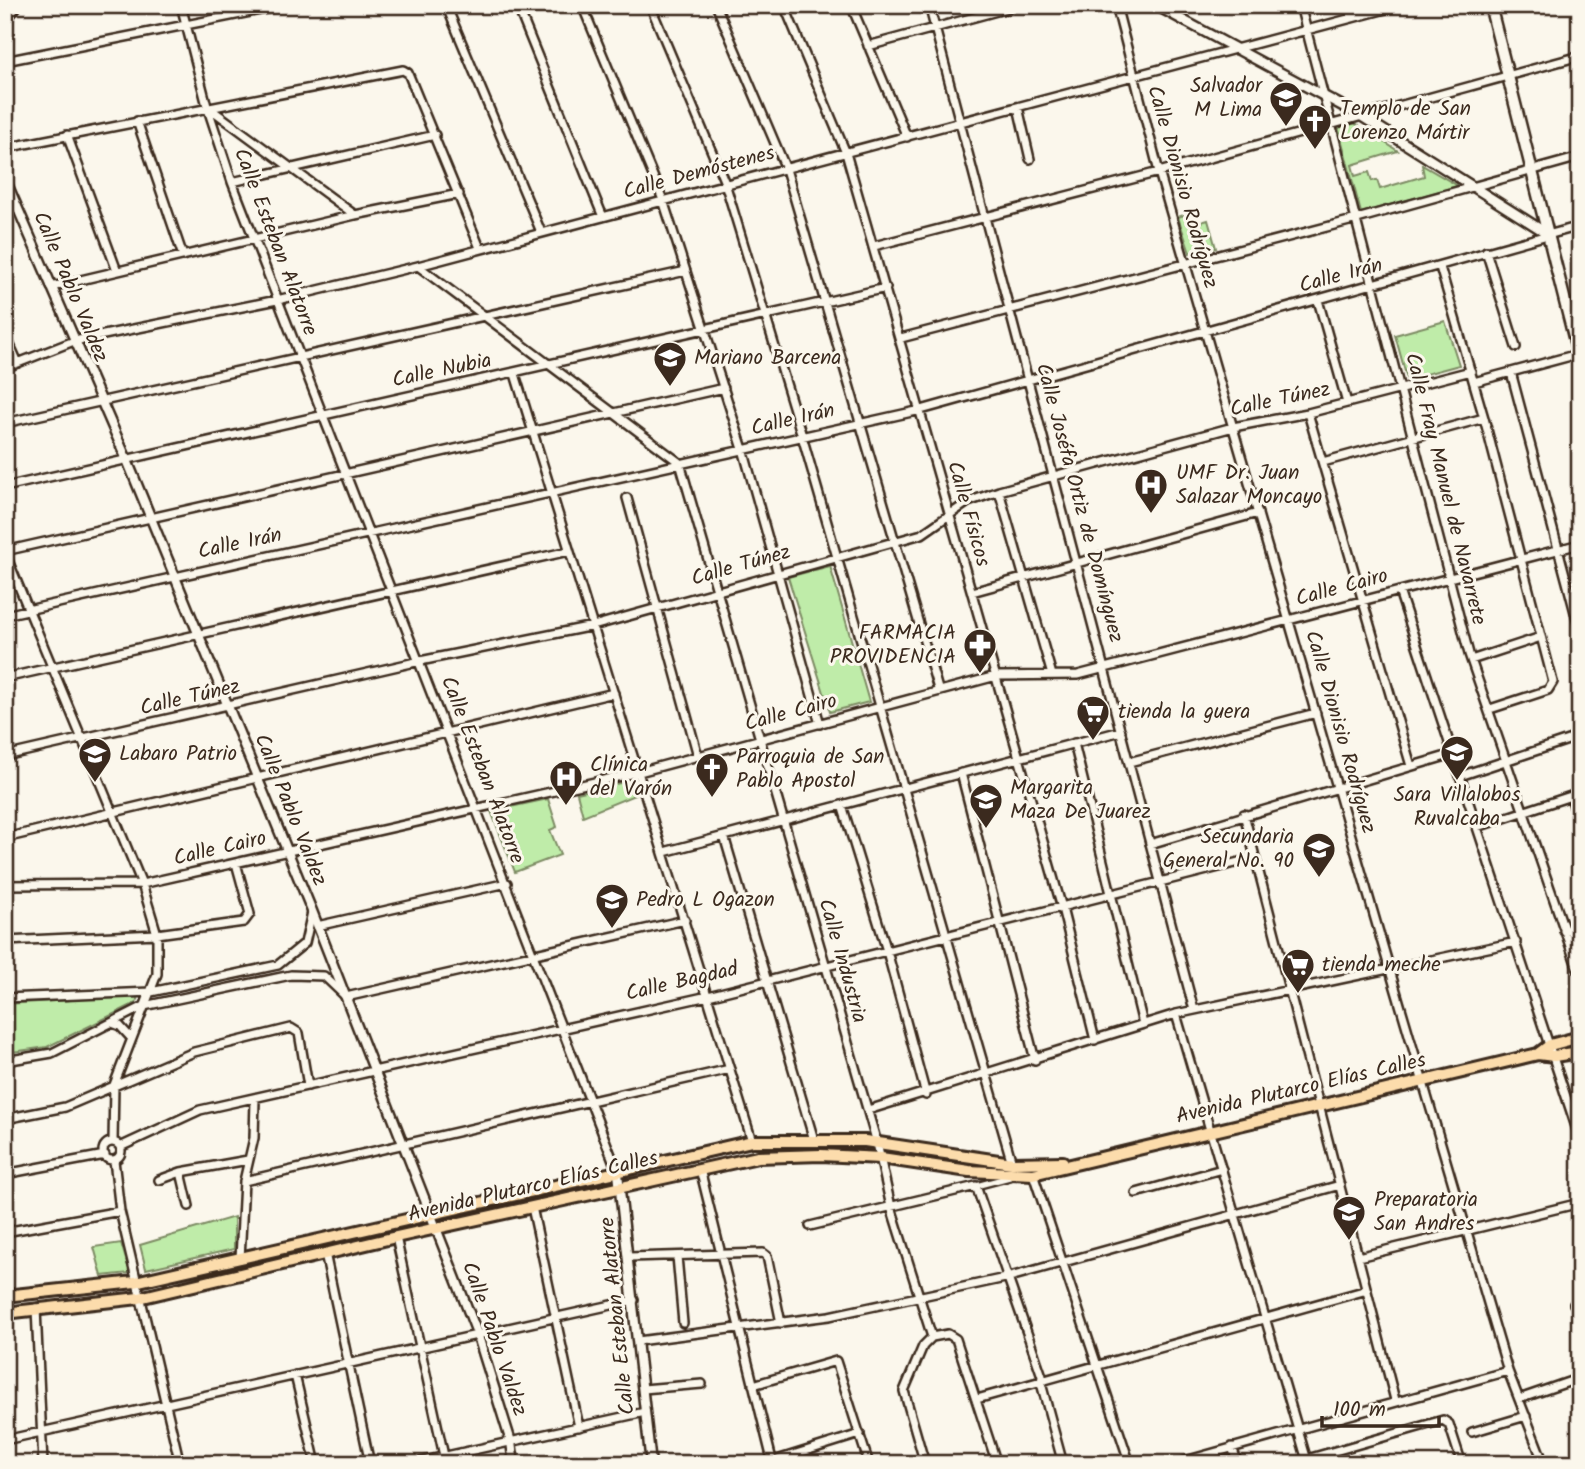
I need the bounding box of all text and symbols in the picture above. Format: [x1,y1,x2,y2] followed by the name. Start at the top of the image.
[1190,70,1263,127] place label: Salvador M Lima
[1267,79,1305,128] school or university icon: Salvador M Lima
[1137,82,1227,292] street label: Calle Dionisio Rodríguez
[1340,93,1471,150] place label: Templo de San Lorenzo Mártir
[1296,102,1334,151] church icon: Templo de San Lorenzo Mártir
[619,137,779,209] street label: Calle Demóstenes
[224,143,326,341] street label: Calle Esteban Alatorre
[23,206,117,368] street label: Calle Pablo Valdez
[1296,249,1386,303] street label: Calle Irán
[651,339,689,388] school or university icon: Mariano Barcena
[694,342,841,375] place label: Mariano Barcena
[389,344,495,398] street label: Calle Nubia
[1395,349,1495,629] street label: Calle Fray Manuel de Navarrete
[1026,360,1132,646] street label: Calle Joséfa Ortiz de Domínguez
[1227,373,1333,427] street label: Calle Túnez
[748,394,838,446] street label: Calle Irán
[937,457,999,571] street label: Calle Físicos
[1176,457,1322,514] place label: UMF Dr. Juan Salazar Moncayo
[1132,466,1170,515] hospital icon: UMF Dr. Juan Salazar Moncayo
[195,519,285,569] street label: Calle Irán
[688,536,794,596] street label: Calle Túnez
[1292,560,1392,616] street label: Calle Cairo
[830,617,956,674] place label: FARMACIA PROVIDENCIA
[961,626,999,675] pharmacy icon: FARMACIA PROVIDENCIA
[1295,627,1385,837] street label: Calle Dionisio Rodríguez
[137,670,243,726] street label: Calle Túnez
[431,671,533,869] street label: Calle Esteban Alatorre
[741,685,841,741] street label: Calle Cairo
[1074,693,1112,742] supermarket icon: tienda la guera
[1118,696,1250,729] place label: tienda la guera
[244,729,336,891] street label: Calle Pablo Valdez
[1438,733,1476,782] school or university icon: Sara Villalobos Ruvalcaba
[76,735,114,784] school or university icon: Labaro Patrio
[119,738,237,771] place label: Labaro Patrio
[736,741,885,798] place label: Parroquia de San Pablo Apostol
[590,749,672,806] place label: Clínica del Varón
[693,750,731,799] church icon: Parroquia de San Pablo Apostol
[547,758,585,807] hospital icon: Clínica del Varón
[1010,772,1151,829] place label: Margarita Maza De Juarez
[1394,779,1520,836] place label: Sara Villalobos Ruvalcaba
[967,781,1005,830] school or university icon: Margarita Maza De Juarez
[1163,821,1294,878] place label: Secundaria General No. 90
[170,822,270,876] street label: Calle Cairo
[1300,830,1338,879] school or university icon: Secundaria General No. 90
[593,881,631,930] school or university icon: Pedro L Ogazon
[636,884,775,917] place label: Pedro L Ogazon
[809,895,875,1027] street label: Calle Industria
[1279,946,1317,995] supermarket icon: tienda meche
[1322,949,1441,982] place label: tienda meche
[622,953,742,1011] street label: Calle Bagdad
[1173,1044,1429,1134] street label: Avenida Plutarco Elías Calles
[405,1142,661,1232] street label: Avenida Plutarco Elías Calles
[1374,1184,1478,1241] place label: Preparatoria San Andres
[1330,1193,1368,1242] school or university icon: Preparatoria San Andres
[591,1215,645,1417] street label: Calle Esteban Alatorre
[452,1257,536,1421] street label: Calle Pablo Valdez
[1322,1385,1440,1429] scale bar
[1333,1394,1386,1427] text: 100 m

